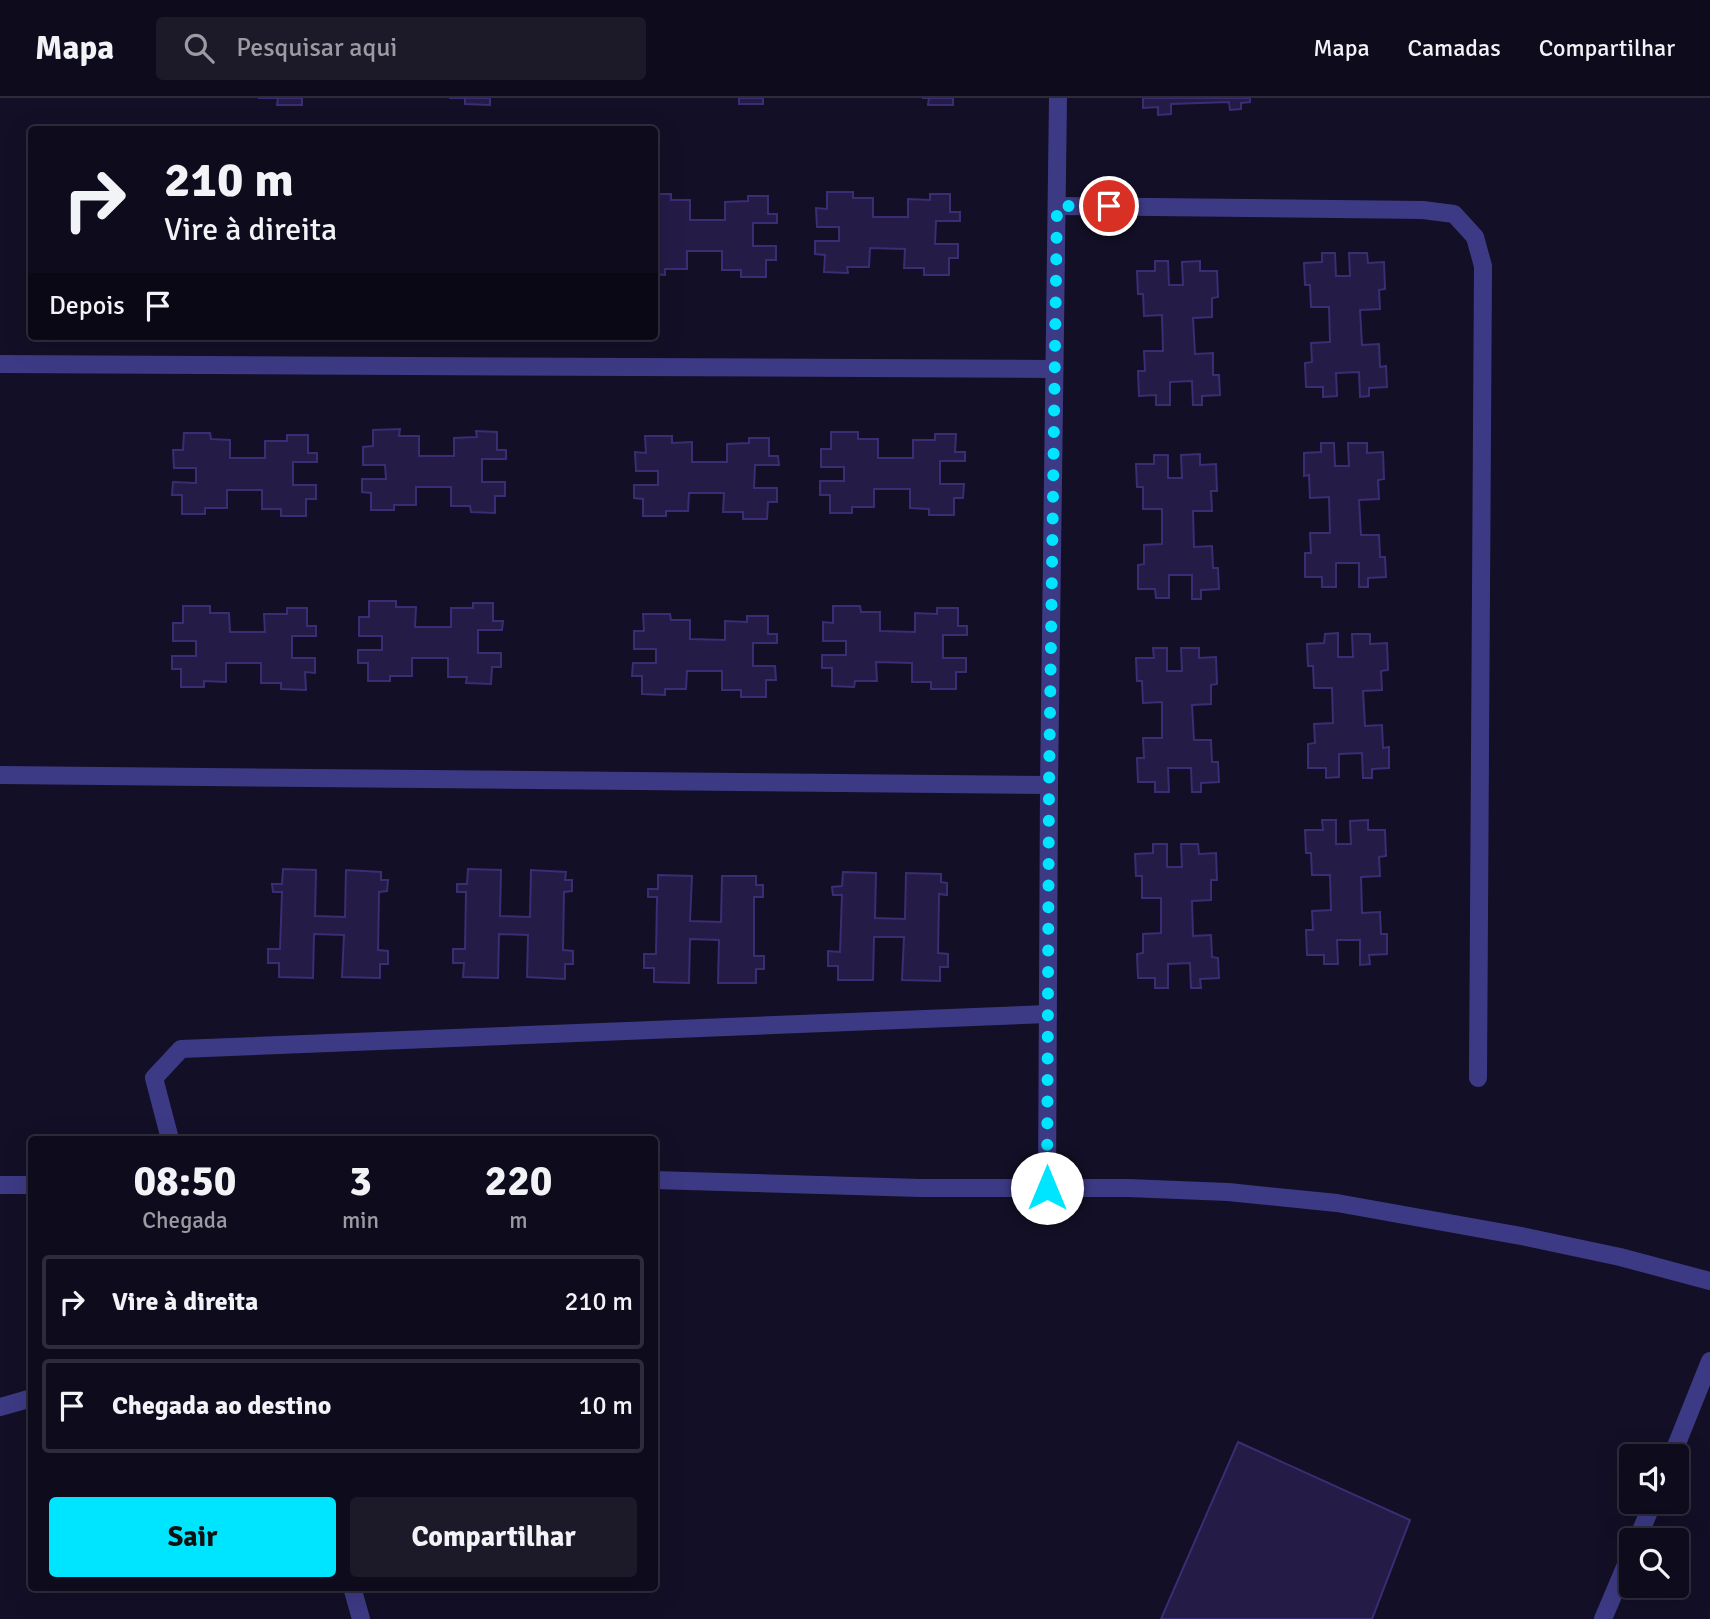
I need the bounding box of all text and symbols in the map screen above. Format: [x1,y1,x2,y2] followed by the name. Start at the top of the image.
[156,17,646,80] search box
[35,28,114,69] text: Mapa
[180,29,218,67] icon: search
[236,32,397,64] text: Pesquisar aqui
[1313,33,1370,63] text: Mapa
[1408,33,1501,63] text: Camadas
[1539,33,1675,63] text: Compartilhar
[164,150,294,210] text: 210 m
[49,154,140,245] icon: right
[1079,176,1139,236] pin
[1090,187,1128,225] icon: arrive
[164,210,337,249] text: Vire à direita
[139,287,177,325] icon: arrive
[49,290,125,322] text: Depois
[1010,1151,1084,1225] position arrow
[133,1156,237,1207] text: 08:50
[349,1156,372,1207] text: 3
[484,1156,553,1207] text: 220
[142,1206,228,1235] text: Chegada
[342,1206,379,1235] text: min
[509,1206,528,1235] text: m
[53,1283,91,1321] icon: right
[112,1286,258,1318] text: Vire à direita
[564,1286,633,1318] text: 210 m
[53,1387,91,1425] icon: arrive
[112,1390,331,1422] text: Chegada ao destino
[578,1390,633,1422] text: 10 m
[1619,1444,1689,1598] map controls
[1619,1444,1689,1514] button: sound
[49,1497,336,1577] button: Sair
[350,1497,637,1577] button: Compartilhar
[1619,1528,1689,1598] button: search

